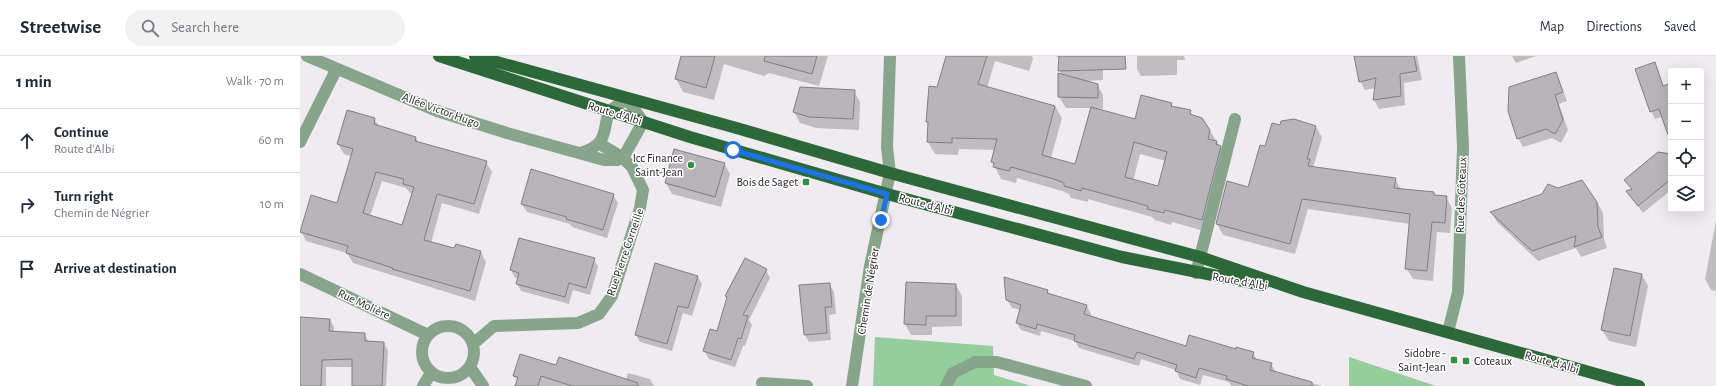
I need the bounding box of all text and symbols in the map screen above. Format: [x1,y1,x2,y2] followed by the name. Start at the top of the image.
[125,10,405,46] search box
[139,17,161,39] icon: search
[20,18,101,37] text: Streetwise
[171,20,239,35] text: Search here
[1540,20,1564,34] text: Map
[1586,20,1642,34] text: Directions
[1664,20,1696,34] text: Saved
[1668,68,1704,212] map controls
[1668,68,1704,104] button: +
[16,73,52,90] text: 1 min
[226,75,284,88] text: Walk · 70 m
[401,90,481,130] street label: Allée Victor Hugo
[587,99,643,127] street label: Route d'Albi
[1668,104,1704,140] button: −
[54,125,109,140] text: Continue
[16,130,38,152] icon: ahead
[258,134,284,147] text: 60 m
[1668,140,1704,176] button: locate
[724,141,742,159] route start
[54,143,115,156] text: Route d'Albi
[633,152,683,178] place label: Icc Finance Saint-Jean
[1454,157,1468,233] street label: Rue des Côteaux
[686,160,696,170] marker: Icc Finance Saint-Jean
[737,176,798,188] place label: Bois de Saget
[1668,176,1704,212] button: layers
[801,177,811,187] marker: Bois de Saget
[54,189,113,204] text: Turn right
[897,191,955,217] street label: Route d'Albi
[16,194,38,216] icon: right
[260,198,284,211] text: 10 m
[54,207,149,220] text: Chemin de Négrier
[604,207,646,297] street label: Rue Pierre Corneille
[872,211,890,229] route end
[855,247,881,335] street label: Chemin de Négrier
[16,258,38,280] icon: arrive
[54,261,177,276] text: Arrive at destination
[1211,270,1269,292] street label: Route d'Albi
[336,287,392,321] street label: Rue Molière
[1398,347,1446,373] place label: Sidobre - Saint-Jean
[1523,349,1581,375] street label: Route d'Albi
[1449,355,1459,365] marker: Sidobre - Saint-Jean
[1474,355,1512,367] place label: Coteaux
[1461,356,1471,366] marker: Coteaux

